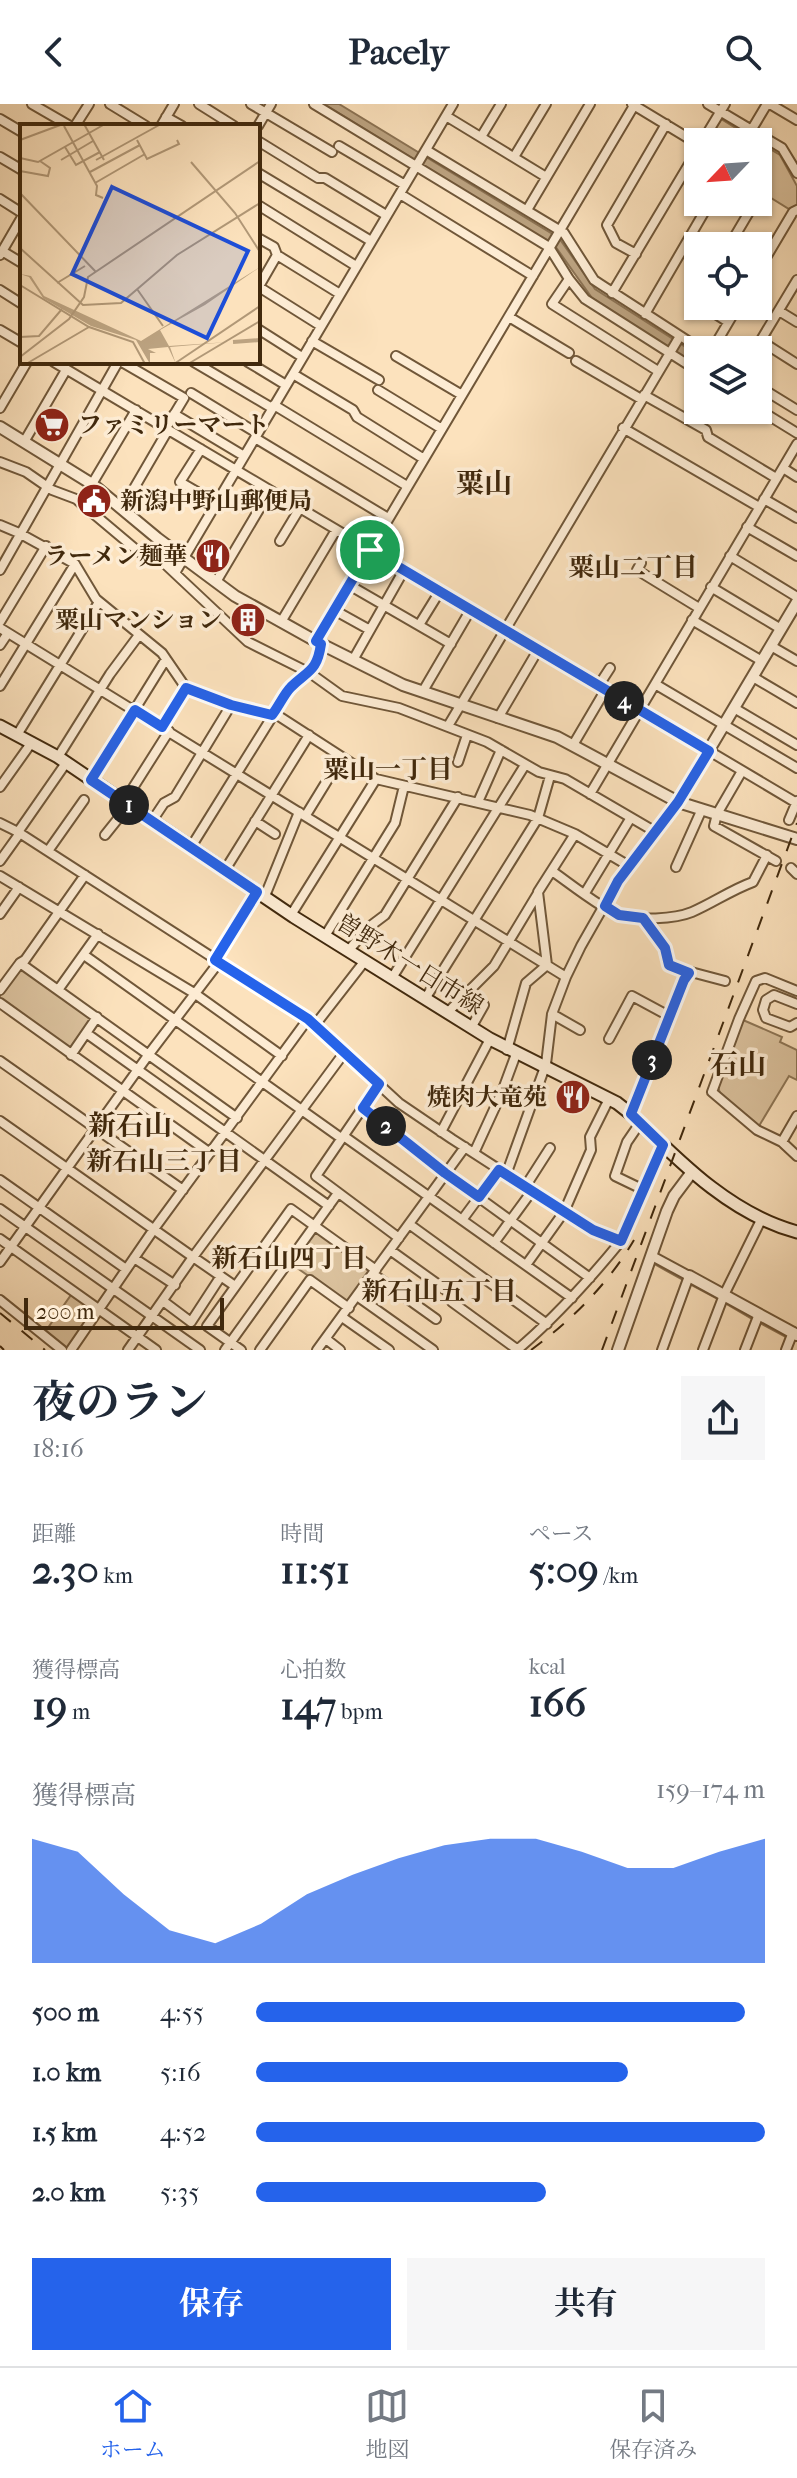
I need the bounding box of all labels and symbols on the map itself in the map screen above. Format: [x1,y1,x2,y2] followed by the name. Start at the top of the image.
[20,124,260,364] inset map
[684,128,772,216] north arrow
[33,406,71,444] supermarket icon: ファミリーマート
[78,411,270,439] place label: ファミリーマート
[456,467,512,500] district label: 粟山
[75,482,113,520] public building icon: 新潟中野山郵便局
[120,487,312,515] place label: 新潟中野山郵便局
[336,516,404,584] pin
[194,537,232,575] restaurant icon: ラーメン麺華
[44,542,187,570] place label: ラーメン麺華
[568,552,698,583] district label: 粟山二丁目
[229,601,267,639] building icon: 粟山マンション
[55,606,222,634] place label: 粟山マンション
[604,681,644,721] pin: 4
[323,754,453,785] district label: 粟山一丁目
[109,785,149,825] pin: 1
[331,908,489,1020] street label: 曽野木一日市線
[632,1040,672,1080] pin: 3
[710,1048,766,1081] district label: 石山
[554,1078,592,1116] restaurant icon: 焼肉大竜苑
[427,1083,547,1111] place label: 焼肉大竜苑
[366,1106,406,1146] pin: 2
[88,1109,172,1142] district label: 新石山
[86,1146,242,1177] district label: 新石山三丁目
[211,1243,367,1274] district label: 新石山四丁目
[361,1276,517,1307] district label: 新石山五丁目
[24,1294,224,1330] scale bar

